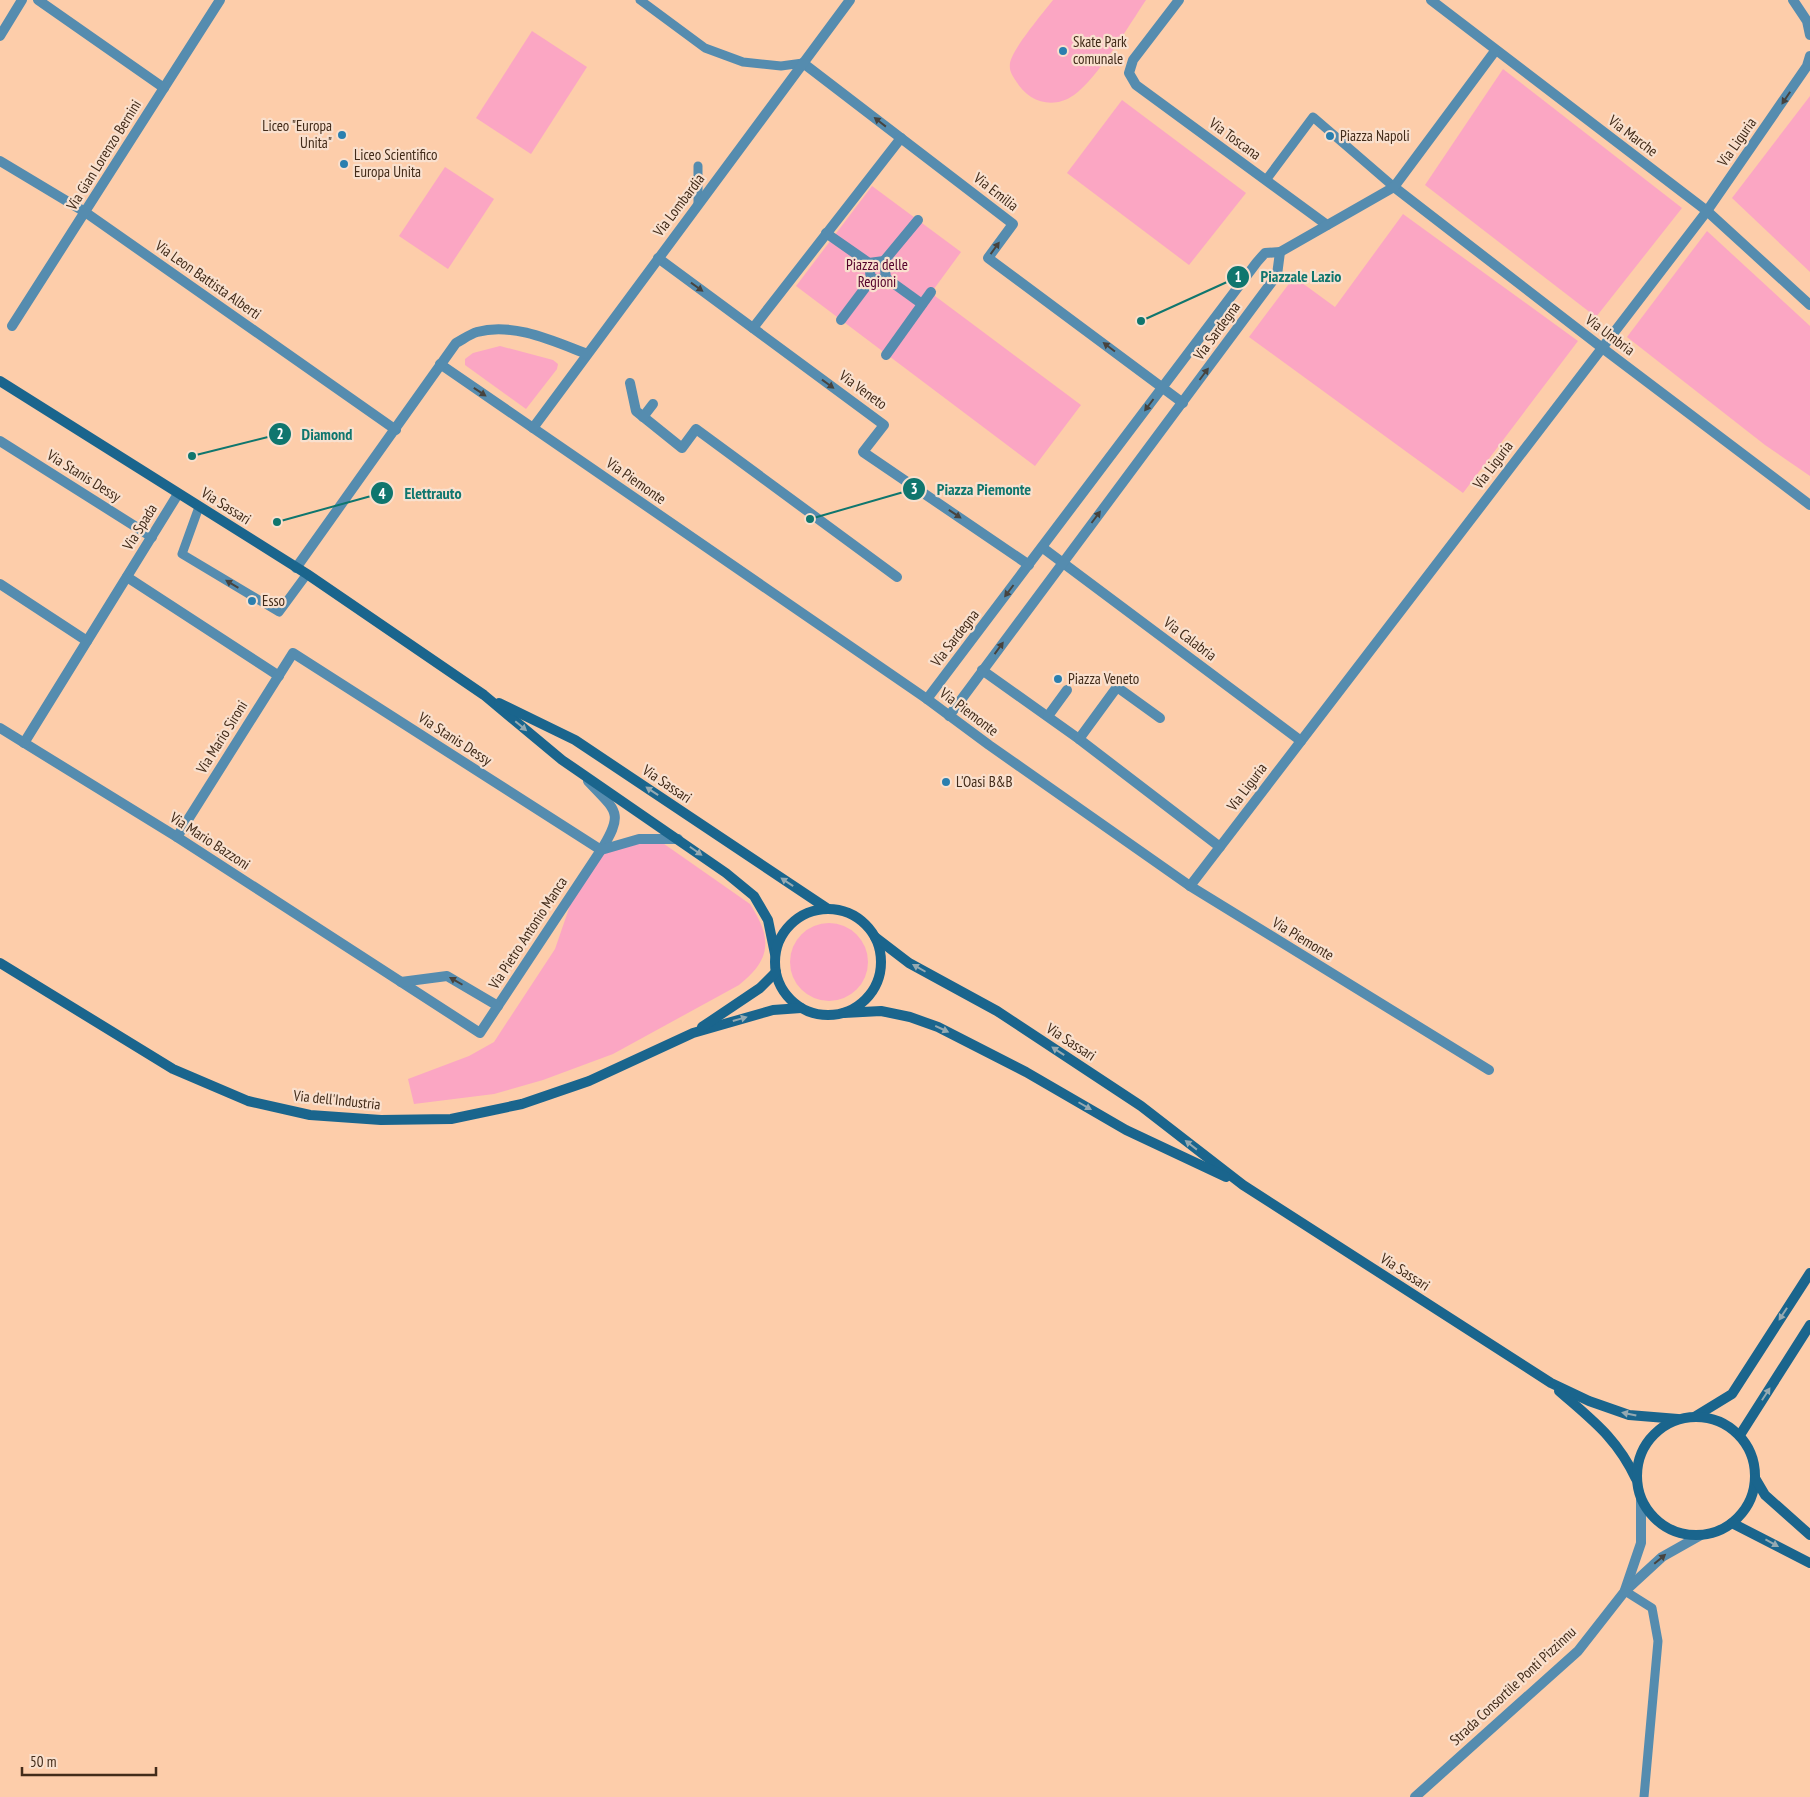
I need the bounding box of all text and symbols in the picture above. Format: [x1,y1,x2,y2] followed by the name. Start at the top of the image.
[1073,32,1127,68] place label: Skate Park comunale
[1057,45,1069,57] marker: Skate Park comunale
[1781,91,1791,105] one-way arrow
[61,96,145,214] street label: Via Gian Lorenzo Bernini
[1604,110,1662,160] street label: Via Marche
[1205,113,1265,164] street label: Via Toscana
[1712,114,1760,171] street label: Via Liguria
[262,116,332,152] place label: Liceo "Europa Unita"
[873,117,887,127] one-way arrow
[1340,126,1410,145] place label: Piazza Napoli
[336,129,348,141] marker: Liceo "Europa Unita"
[1324,130,1336,142] marker: Piazza Napoli
[354,145,438,181] place label: Liceo Scientifico Europa Unita
[338,158,350,170] marker: Liceo Scientifico Europa Unita
[969,168,1022,215] street label: Via Emilia
[648,170,708,241] street label: Via Lombardia
[151,235,265,323] street label: Via Leon Battista Alberti
[990,241,1000,255] one-way arrow
[846,255,908,291] park label: Piazza delle Regioni
[1226,261,1351,292] callout: Piazzale Lazio
[1261,266,1341,286] text: Piazzale Lazio
[1234,267,1242,286] text: 1
[690,282,704,292] one-way arrow
[1188,298,1244,364] street label: Via Sardegna
[1581,309,1639,359] street label: Via Umbria
[1103,342,1116,353] one-way arrow
[835,365,891,413] street label: Via Veneto
[1199,368,1210,381] one-way arrow
[821,378,834,389] one-way arrow
[474,387,487,397] one-way arrow
[1144,398,1154,412] one-way arrow
[267,418,363,449] callout: Diamond
[276,424,284,443] text: 2
[302,424,352,444] text: Diamond
[1468,437,1517,493] street label: Via Liguria
[43,445,125,506] street label: Via Stanis Dessy
[602,453,670,508] street label: Via Piemonte
[901,474,1041,505] callout: Piazza Piemonte
[369,478,471,509] callout: Elettrauto
[910,479,918,498] text: 3
[937,479,1031,499] text: Piazza Piemonte
[197,482,255,528] street label: Via Sassari
[404,483,462,503] text: Elettrauto
[378,484,386,503] text: 4
[118,500,161,554] street label: Via Spada
[948,509,962,519] one-way arrow
[1090,511,1101,524] one-way arrow
[225,580,240,588] one-way arrow
[1004,584,1015,597] one-way arrow
[262,591,285,610] place label: Esso
[246,595,258,607] marker: Esso
[926,605,983,671] street label: Via Sardegna
[1159,612,1221,665] street label: Via Calabria
[994,641,1004,655] one-way arrow
[1068,669,1139,688] place label: Piazza Veneto
[1052,673,1064,685] marker: Piazza Veneto
[935,683,1002,740] street label: Via Piemonte
[191,697,251,777] street label: Via Mario Sironi
[414,707,496,770] street label: Via Stanis Dessy
[515,720,527,731] one-way arrow
[1222,759,1271,815] street label: Via Liguria
[638,760,696,807] street label: Via Sassari
[956,772,1013,791] place label: L'Oasi B&B
[940,776,952,788] marker: L'Oasi B&B
[646,787,659,796] one-way arrow
[166,807,254,874] street label: Via Mario Bazzoni
[689,846,703,856] one-way arrow
[484,873,571,993] street label: Via Pietro Antonio Manca
[781,877,794,887] one-way arrow
[1268,912,1338,964] street label: Via Piemonte
[912,964,925,973] one-way arrow
[449,977,464,985] one-way arrow
[733,1015,748,1023] one-way arrow
[1042,1018,1100,1065] street label: Via Sassari
[935,1026,949,1034] one-way arrow
[1052,1047,1065,1056] one-way arrow
[292,1085,382,1114] street label: Via dell'Industria
[1079,1102,1092,1111] one-way arrow
[1185,1139,1198,1150] one-way arrow
[1376,1248,1434,1295] street label: Via Sassari
[1779,1308,1788,1321] one-way arrow
[1761,1387,1771,1400] one-way arrow
[1621,1409,1637,1417] one-way arrow
[1765,1538,1778,1547] one-way arrow
[1653,1554,1666,1565] one-way arrow
[1446,1622,1580,1749] street label: Strada Consortile Ponti Pizzinnu
[22,1744,156,1776] scale bar
[30,1752,56,1771] text: 50 m

